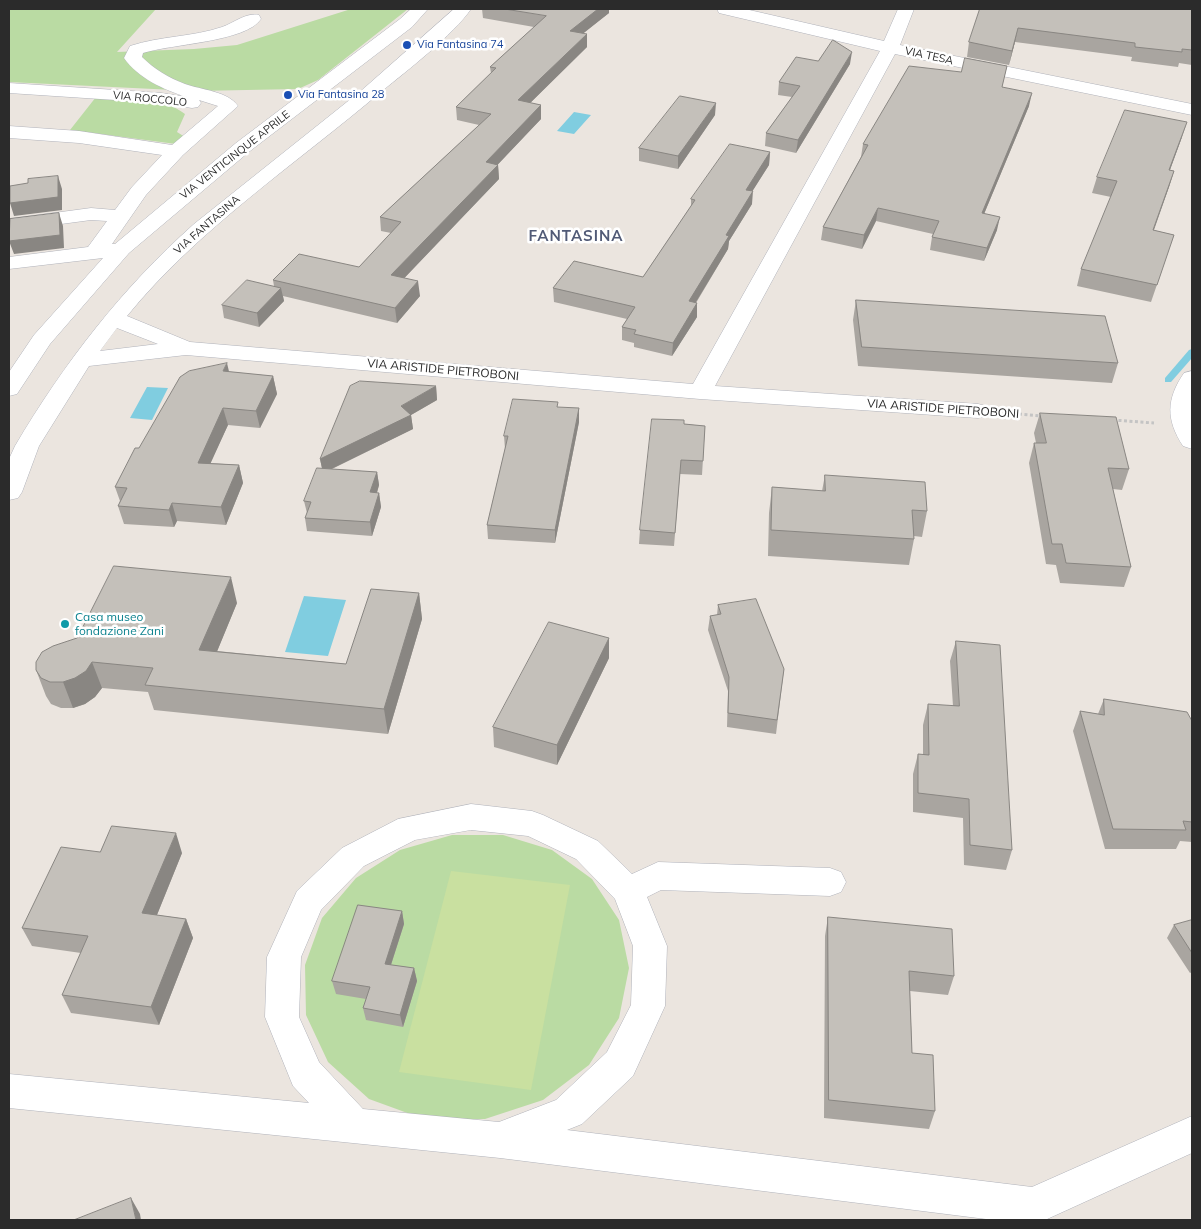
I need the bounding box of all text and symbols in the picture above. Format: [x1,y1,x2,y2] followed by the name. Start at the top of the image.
[417,38,503,52] place label: Via Fantasina 74
[401,39,413,51] marker: Via Fantasina 74
[903,44,955,68] street label: VIA TESA
[298,88,384,102] place label: Via Fantasina 28
[112,89,188,109] street label: VIA ROCCOLO
[282,89,294,101] marker: Via Fantasina 28
[177,108,293,202] street label: VIA VENTICINQUE APRILE
[171,193,243,257] street label: VIA FANTASINA
[527,227,625,245] district label: FANTASINA
[366,356,520,384] street label: VIA ARISTIDE PIETROBONI
[866,396,1020,422] street label: VIA ARISTIDE PIETROBONI
[75,610,164,638] place label: Casa museo fondazione Zani
[59,618,71,630] marker: Casa museo fondazione Zani

